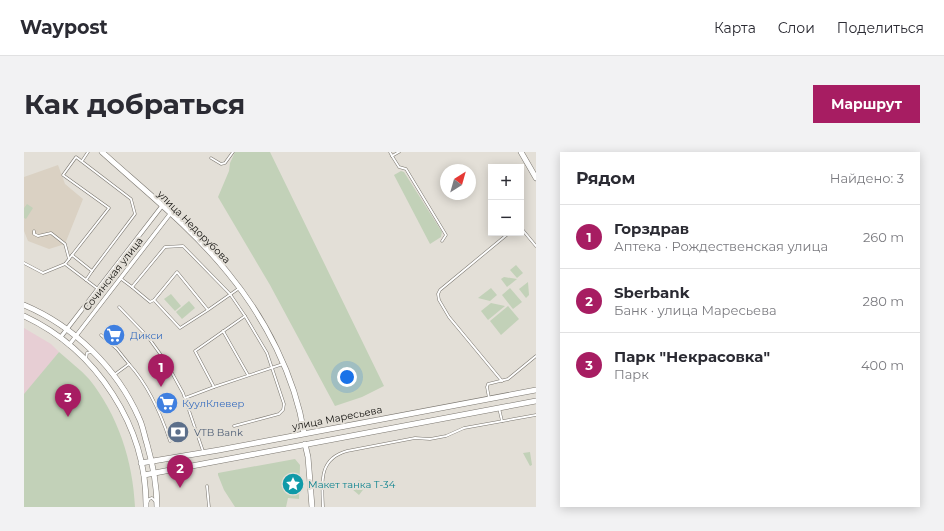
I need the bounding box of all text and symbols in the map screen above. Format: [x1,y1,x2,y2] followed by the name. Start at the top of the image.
[20,16,108,39] text: Waypost
[714,19,756,37] text: Карта
[778,19,815,37] text: Слои
[837,19,924,37] text: Поделиться
[813,85,920,123] button: Маршрут
[24,87,245,121] text: Как добраться
[440,164,476,200] north arrow
[488,164,524,236] map controls
[488,164,524,200] button: +
[576,168,635,188] text: Рядом
[830,170,904,186] text: Найдено: 3
[154,187,233,266] street label: улица Недорубова
[488,200,524,236] button: −
[614,219,689,238] text: Горздрав
[586,229,592,245] text: 1
[863,229,904,245] text: 260 m
[80,235,146,313] street label: Сочинская улица
[614,238,828,254] text: Аптека · Рождественская улица
[614,283,689,302] text: Sberbank
[585,293,593,309] text: 2
[863,293,904,309] text: 280 m
[614,302,777,318] text: Банк · улица Маресьева
[101,322,127,348] supermarket icon: Дикси
[130,329,163,342] place label: Дикси
[614,347,770,366] text: Парк "Некрасовка"
[148,354,174,387] pin: 1
[585,357,593,373] text: 3
[861,357,904,373] text: 400 m
[614,366,649,382] text: Парк
[337,367,357,387] your location
[55,384,81,417] pin: 3
[154,390,180,416] supermarket icon: КуулКлевер
[182,397,245,410] place label: КуулКлевер
[290,403,383,433] street label: улица Маресьева
[165,419,191,445] bank icon: VTB Bank
[194,426,243,439] place label: VTB Bank
[167,455,193,488] pin: 2
[280,471,306,497] place icon: Макет танка Т-34
[308,478,396,491] place label: Макет танка Т-34

